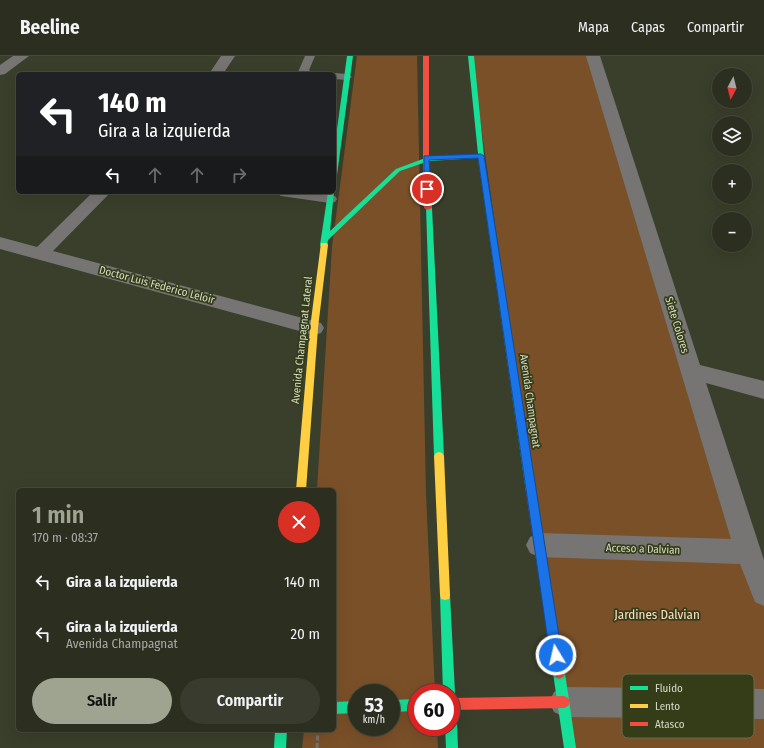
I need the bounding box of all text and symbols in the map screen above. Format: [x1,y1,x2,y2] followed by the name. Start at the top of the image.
[20,16,80,39] text: Beeline
[578,19,609,36] text: Mapa
[631,19,665,36] text: Capas
[687,19,744,36] text: Compartir
[712,68,752,108] north arrow
[712,68,752,252] map controls
[98,86,167,119] text: 140 m
[32,88,84,140] icon: left
[712,116,752,156] button: layers
[98,120,231,142] text: Gira a la izquierda
[102,164,124,186] icon: left
[144,164,166,186] icon: ahead
[186,164,208,186] icon: ahead
[228,164,250,186] icon: right
[712,164,752,204] button: +
[410,172,444,206] pin
[416,178,438,200] icon: arrive
[712,212,752,252] button: −
[98,263,216,307] street label: Doctor Luis Federico Leloir
[289,276,315,404] street label: Avenida Champagnat Lateral
[662,295,692,355] street label: Siete Colores
[517,353,543,449] street label: Avenida Champagnat
[32,501,84,529] text: 1 min
[278,501,320,543] button: close
[32,530,98,545] text: 170 m · 08:37
[606,541,680,557] street label: Acceso a Dalvian
[32,571,54,593] icon: left
[66,573,178,591] text: Gira a la izquierda
[284,573,320,591] text: 140 m
[614,607,700,622] park label: Jardines Dalvian
[66,618,178,636] text: Gira a la izquierda
[32,623,54,645] icon: left
[291,625,320,643] text: 20 m
[535,634,577,676] position arrow
[66,636,178,651] text: Avenida Champagnat
[622,674,754,738] legend
[32,678,172,724] button: Salir
[180,678,320,724] button: Compartir
[655,682,683,695] text: Fluido
[408,684,460,736] speed limit sign: 60
[364,693,384,717] text: 53
[655,700,680,713] text: Lento
[363,714,385,726] text: km/h
[655,718,685,731] text: Atasco

